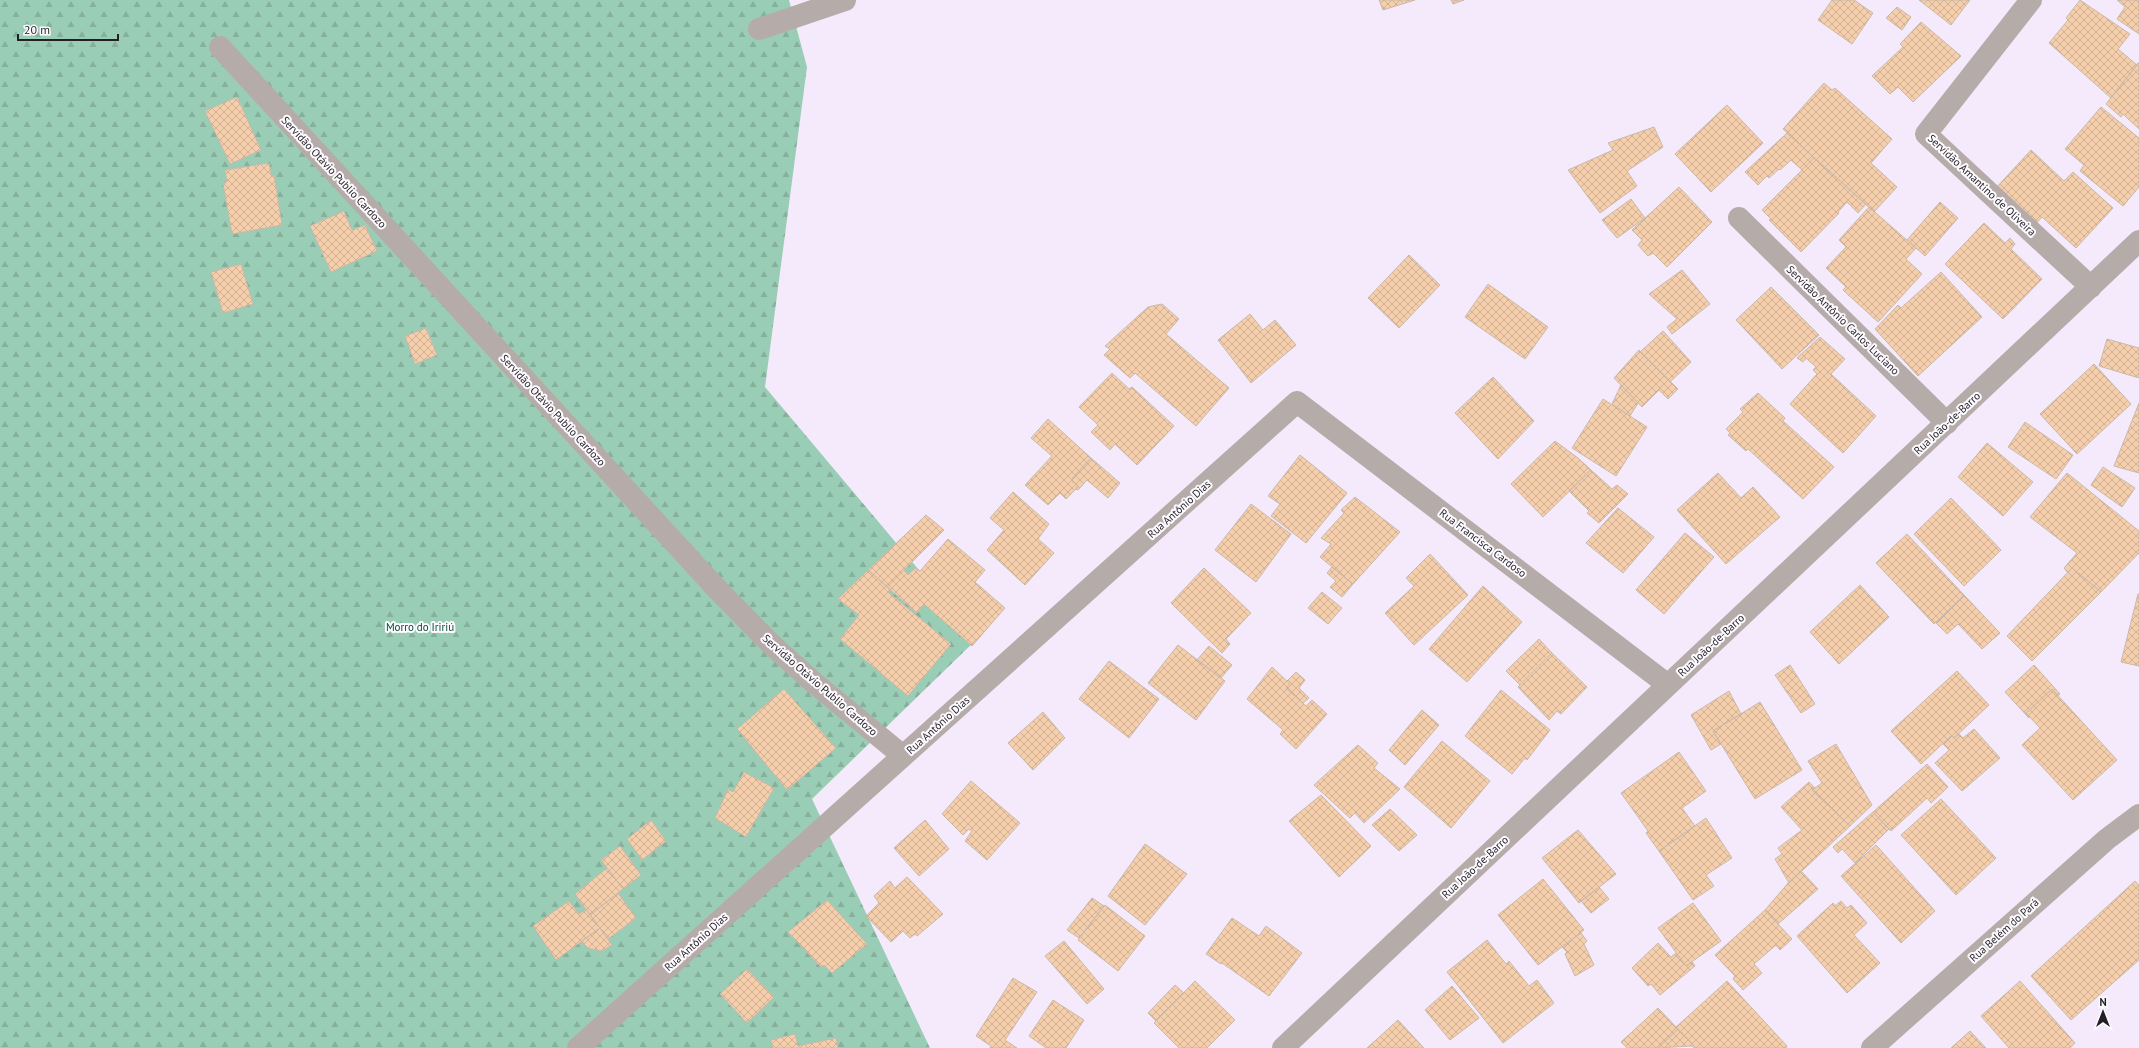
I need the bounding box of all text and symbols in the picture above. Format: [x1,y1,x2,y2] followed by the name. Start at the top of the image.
[18,16,118,42] scale bar
[24,22,50,37] text: 20 m
[279,113,390,231] street label: Servidão Otávio Publio Cardozo
[1925,131,2039,239] street label: Servidão Amantino de Oliveira
[1784,262,1902,378] street label: Servidão Antônio Carlos Luciano
[498,351,609,469] street label: Servidão Otávio Publio Cardozo
[1911,389,1983,457] street label: Rua João-de-Barro
[1144,477,1214,541] street label: Rua Antônio Dias
[1437,506,1529,580] street label: Rua Francisca Cardoso
[1675,611,1747,679] street label: Rua João-de-Barro
[386,620,454,634] park label: Morro do Iririú
[760,631,880,739] street label: Servidão Otávio Publio Cardozo
[903,693,973,757] street label: Rua Antônio Dias
[1439,833,1511,901] street label: Rua João-de-Barro
[1966,895,2042,965] street label: Rua Belém do Pará
[661,910,731,974] street label: Rua Antônio Dias
[2083,992,2123,1032] north arrow
[2099,995,2107,1009] text: N

